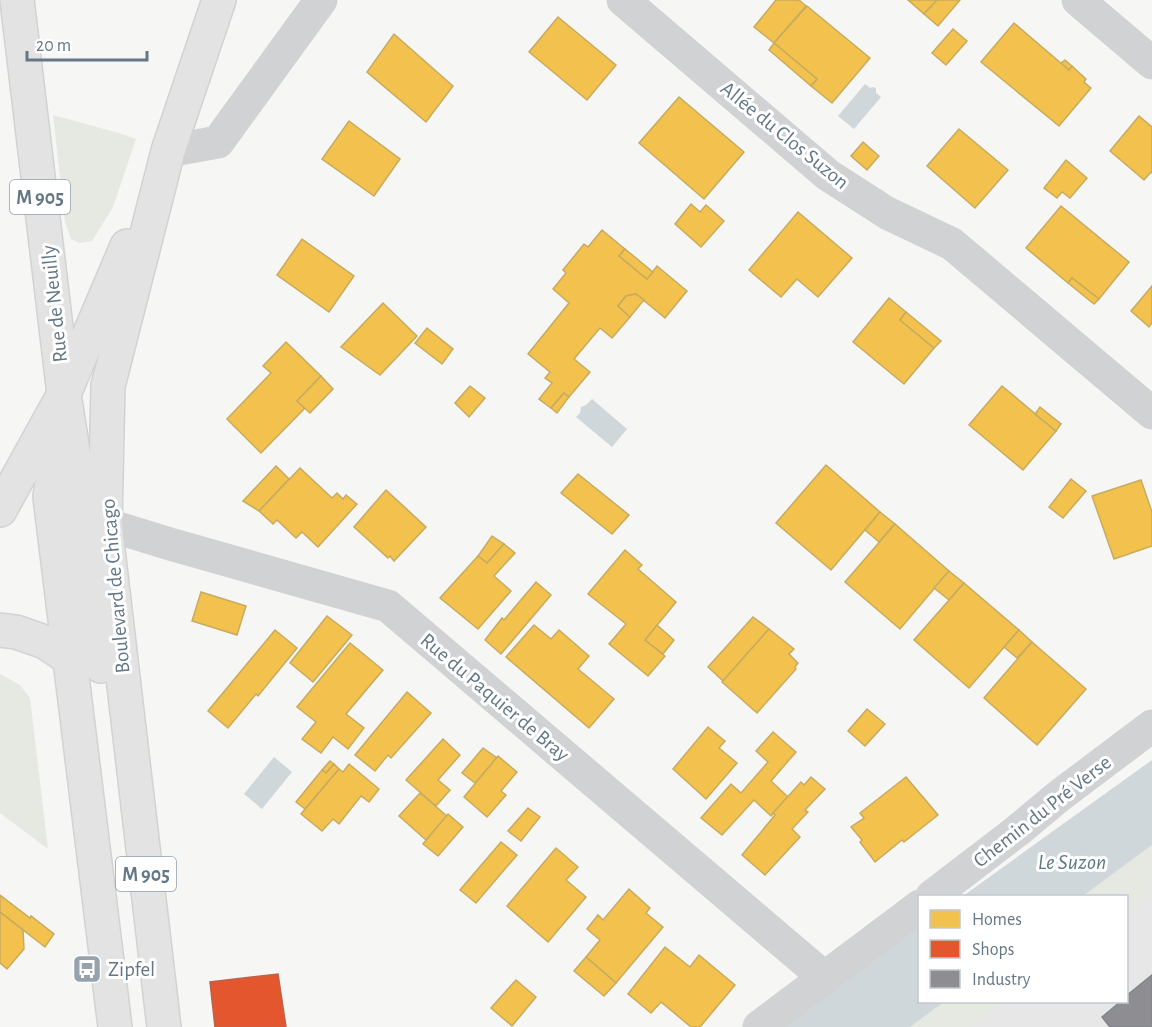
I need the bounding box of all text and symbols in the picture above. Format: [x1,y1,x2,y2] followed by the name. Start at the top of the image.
[27,24,147,62] scale bar
[36,37,71,55] text: 20 m
[717,78,853,193] street label: Allée du Clos Suzon
[10,180,70,214] road number: M 905
[38,244,71,364] street label: Rue de Neuilly
[97,498,134,674] street label: Boulevard de Chicago
[416,629,573,765] street label: Rue du Paquier de Bray
[970,751,1115,871] street label: Chemin du Pré Verse
[1038,851,1106,873] water label: Le Suzon
[116,857,176,891] road number: M 905
[918,895,1128,1003] legend
[972,911,1022,929] text: Homes
[972,941,1014,959] text: Shops
[71,953,103,985] bus stop icon: Zipfel
[108,959,155,980] place label: Zipfel
[972,971,1031,989] text: Industry

